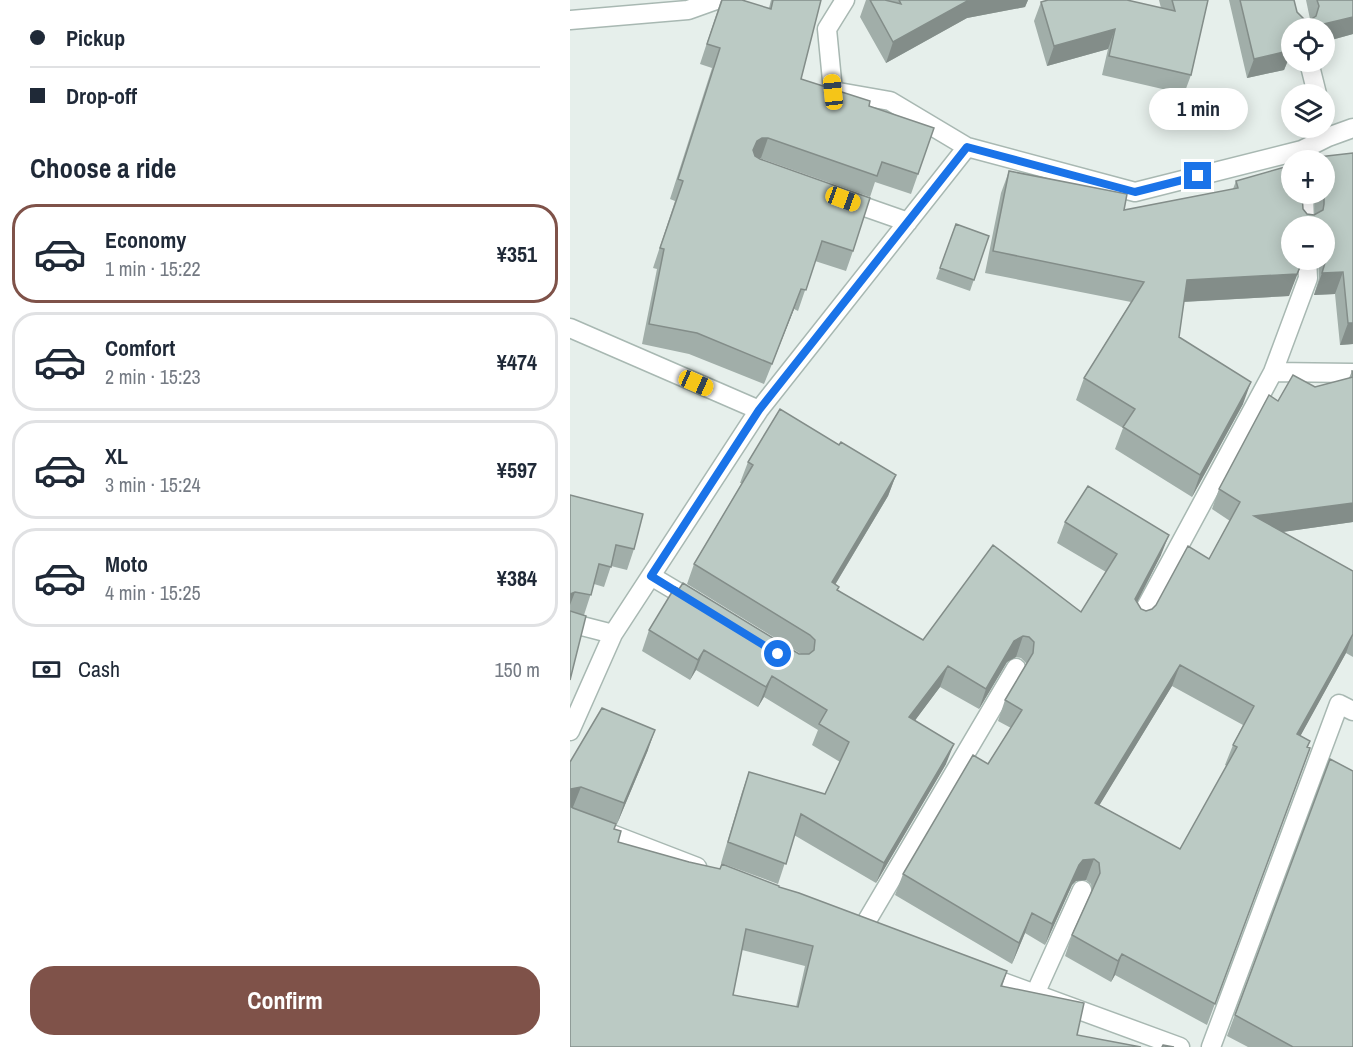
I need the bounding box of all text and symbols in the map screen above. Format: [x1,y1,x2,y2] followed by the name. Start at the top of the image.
[1281,18,1335,270] map controls
[1281,18,1335,72] button: locate
[66,23,125,53] text: Pickup
[822,73,844,111] car
[66,81,137,111] text: Drop-off
[1281,84,1335,138] button: layers
[1148,89,1248,131] callout: 1 min
[1177,95,1220,122] text: 1 min
[30,150,176,186] text: Choose a ride
[1281,150,1335,204] button: +
[1184,162,1211,189] route end
[823,184,863,214] car
[1281,216,1335,270] button: −
[105,225,186,255] text: Economy
[33,227,87,281] icon: car
[497,239,537,269] text: ¥351
[105,255,201,282] text: 1 min · 15:22
[105,333,175,363] text: Comfort
[33,335,87,389] icon: car
[497,347,537,377] text: ¥474
[105,363,201,390] text: 2 min · 15:23
[676,367,716,399] car
[105,441,128,471] text: XL
[33,443,87,497] icon: car
[497,455,537,485] text: ¥597
[105,471,201,498] text: 3 min · 15:24
[105,549,148,579] text: Moto
[33,551,87,605] icon: car
[497,563,537,593] text: ¥384
[105,579,201,606] text: 4 min · 15:25
[764,640,791,667] route start
[30,653,63,686] icon: cash
[78,654,120,684] text: Cash
[494,656,540,683] text: 150 m
[30,966,540,1035] button: Confirm

